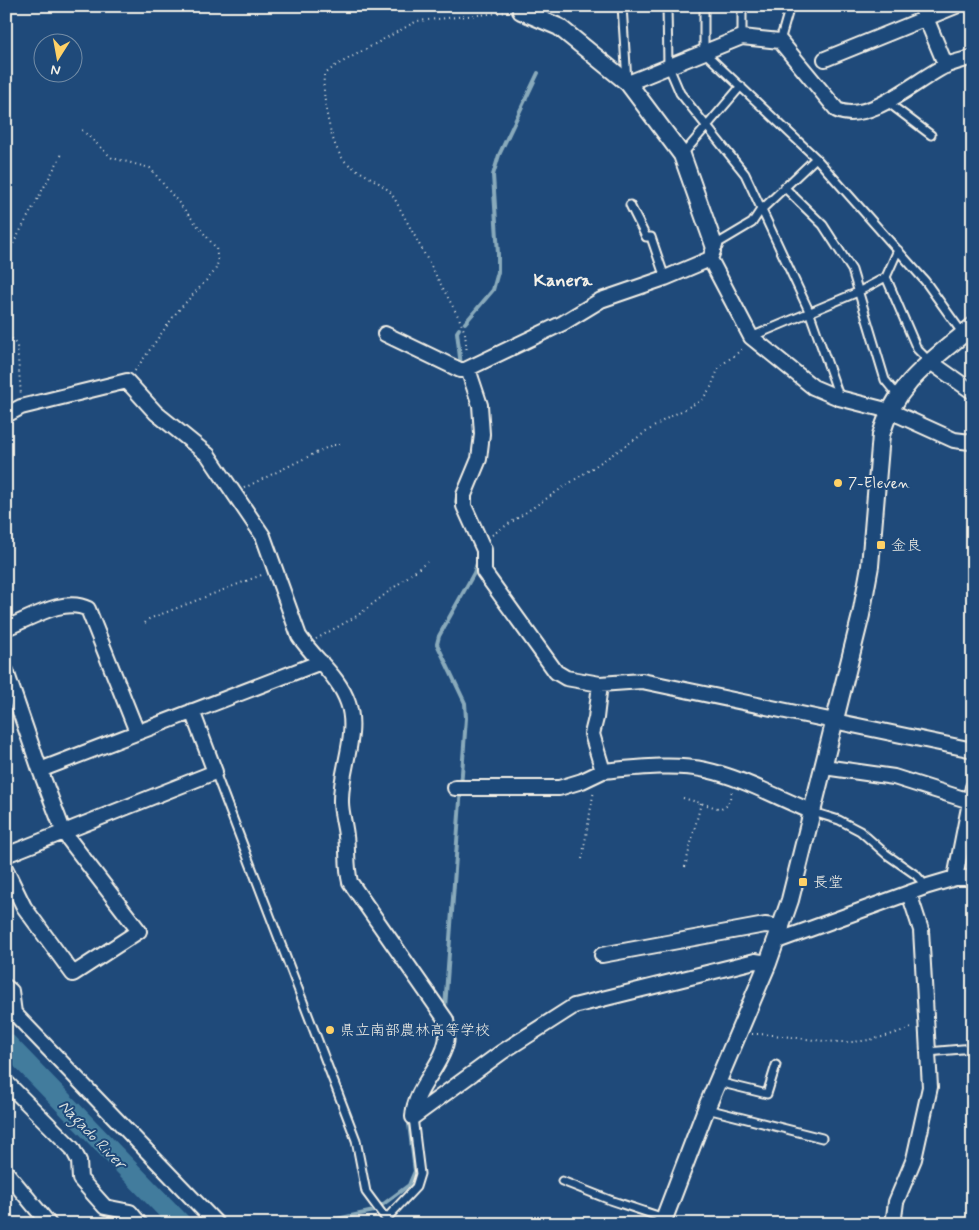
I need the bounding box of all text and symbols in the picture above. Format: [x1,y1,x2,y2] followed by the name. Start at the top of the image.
[32,32,82,82] north arrow
[49,60,62,80] text: N
[534,269,594,293] district label: Kanera
[848,474,910,494] place label: 7-Eleven
[832,477,844,489] marker: 7-Eleven
[891,536,921,556] place label: 金良
[875,539,887,551] marker: 金良
[813,873,843,893] place label: 長堂
[797,876,809,888] marker: 長堂
[340,1021,490,1041] place label: 県立南部農林高等学校
[324,1024,336,1036] marker: 県立南部農林高等学校
[52,1096,132,1177] water label: Nagado River

